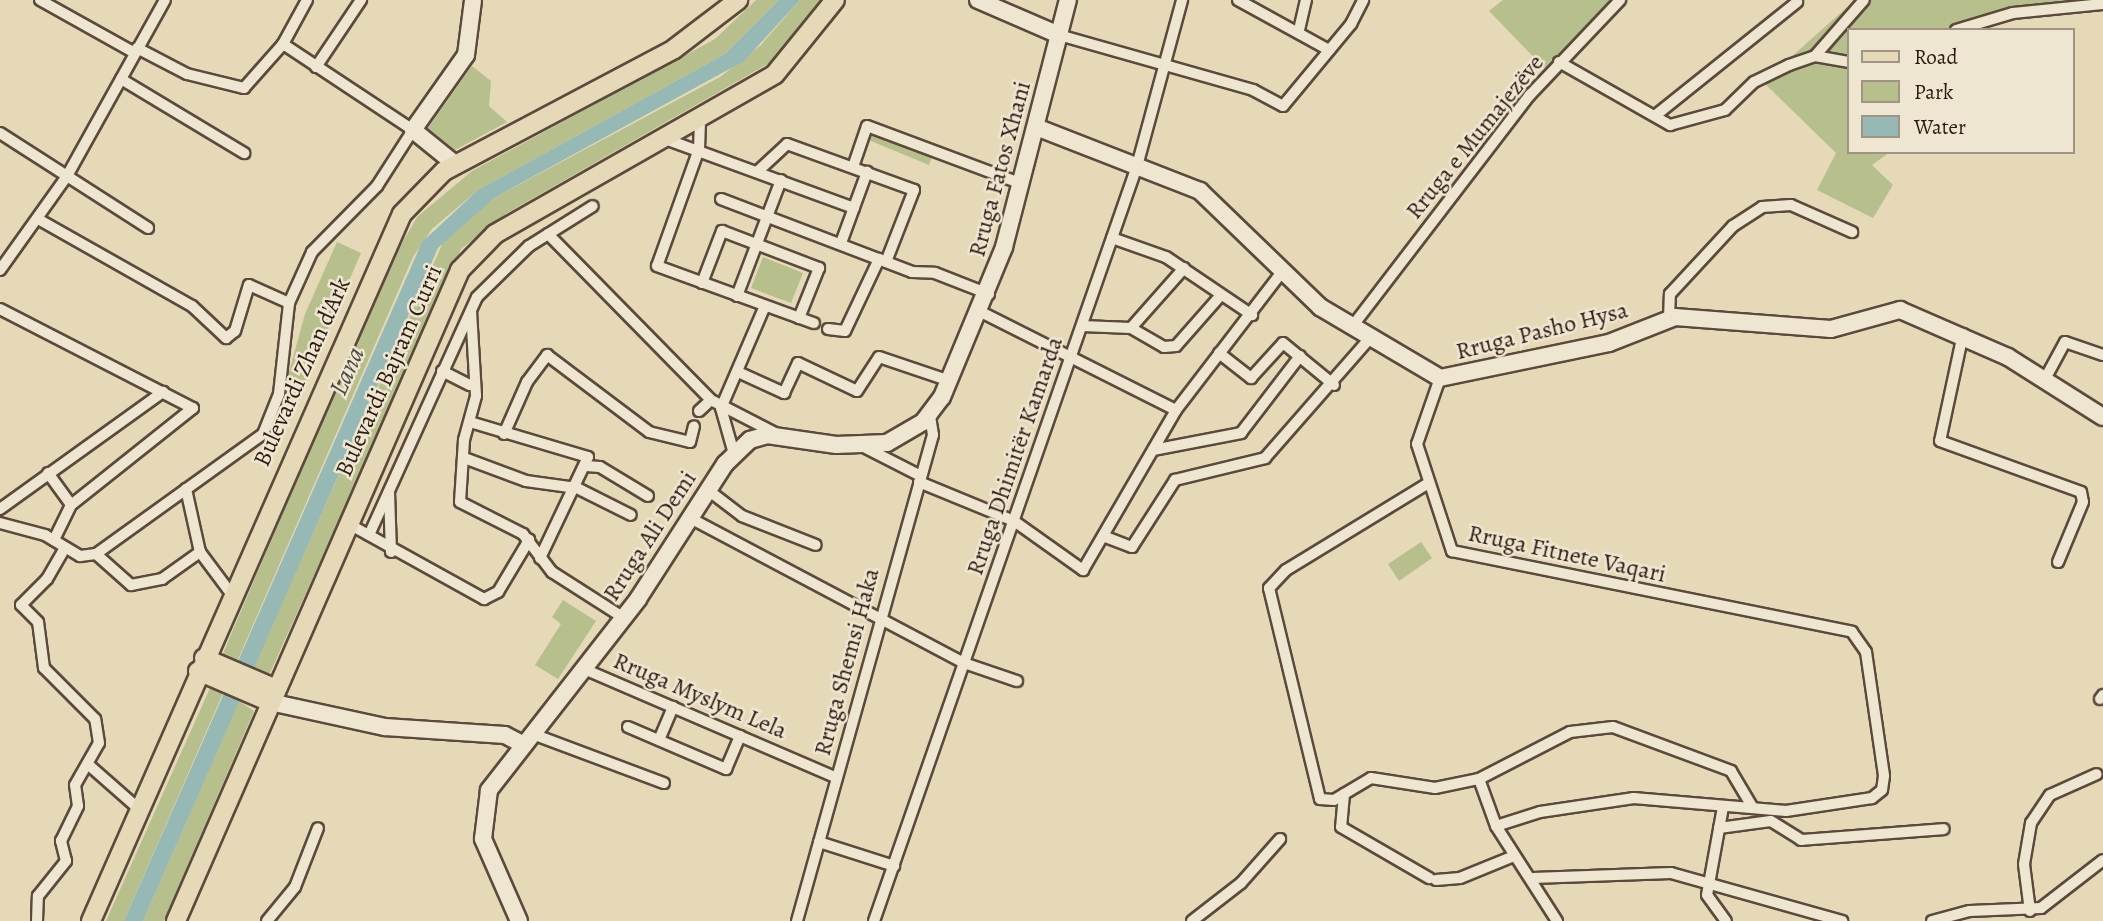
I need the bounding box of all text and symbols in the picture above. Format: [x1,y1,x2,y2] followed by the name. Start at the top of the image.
[1848,28,2075,154] legend
[1914,43,1958,71] text: Road
[1400,49,1550,225] street label: Rruga e Mumajezëve
[963,78,1037,260] street label: Rruga Fatos Xhani
[1914,78,1953,106] text: Park
[1914,113,1966,141] text: Water
[329,261,449,481] street label: Bulevardi Bajram Curri
[247,273,357,471] street label: Bulevardi Zhan d'Ark
[1453,296,1631,366] street label: Rruga Pasho Hysa
[961,333,1069,579] street label: Rruga Dhimitër Kamarda
[323,342,371,400] water label: Lana
[597,465,703,607] street label: Rruga Ali Demi
[1465,519,1669,589] street label: Rruga Fitnete Vaqari
[808,565,886,759] street label: Rruga Shemsi Haka
[609,646,791,746] street label: Rruga Myslym Lela

